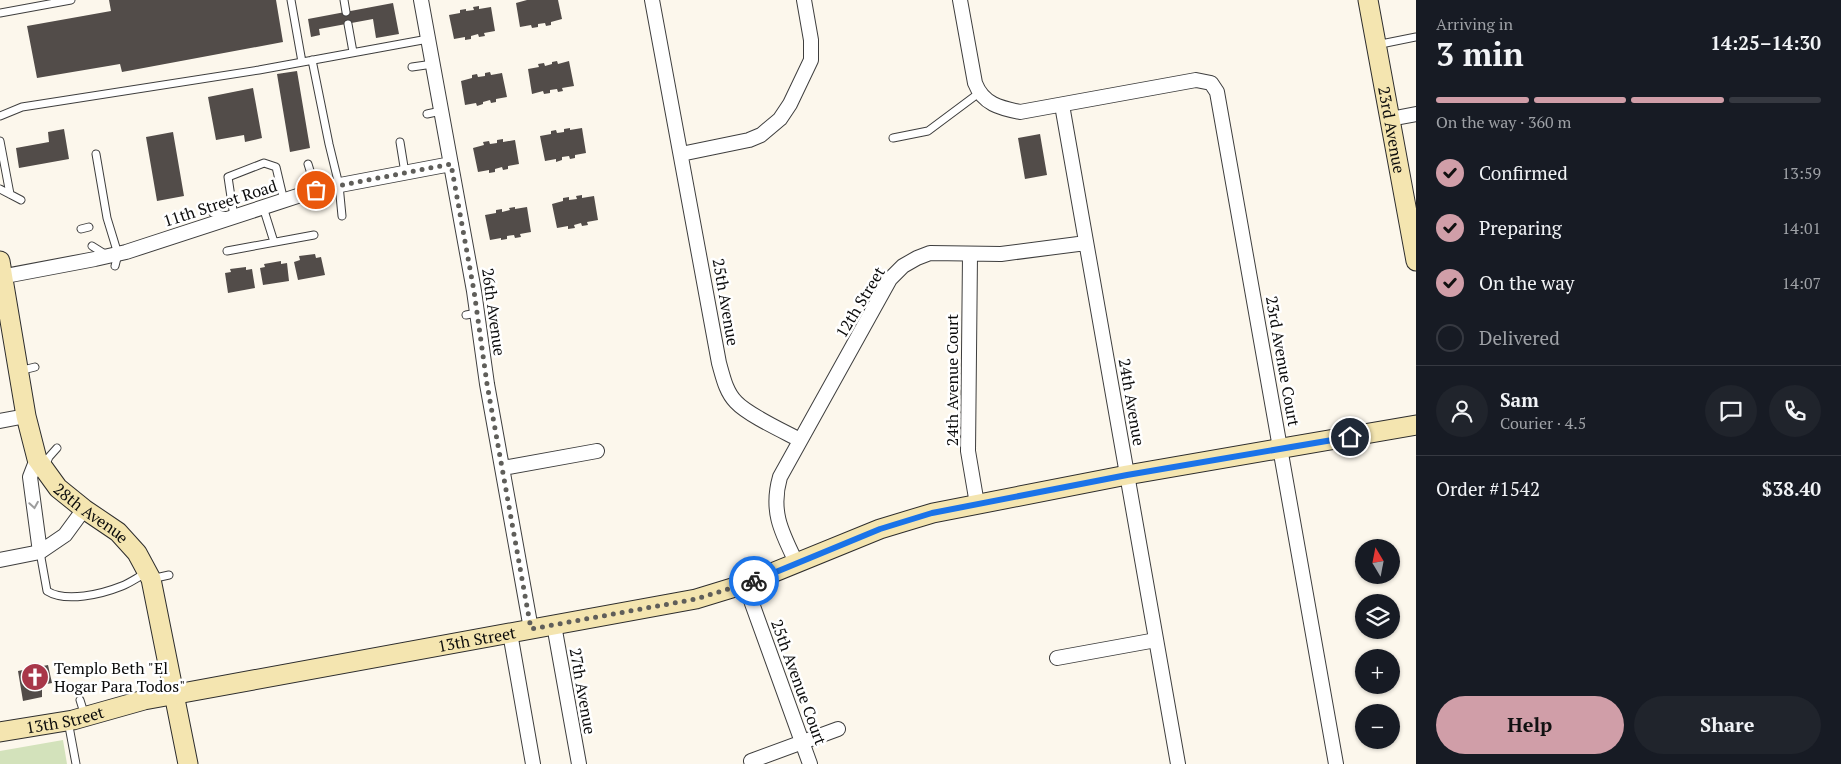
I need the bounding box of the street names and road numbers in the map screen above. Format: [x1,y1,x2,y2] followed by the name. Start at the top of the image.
[1373,84,1411,175] street label: 23rd Avenue
[160,174,280,232] street label: 11th Street Road
[707,257,745,347] street label: 25th Avenue
[830,262,890,342] street label: 12th Street
[477,267,511,357] street label: 26th Avenue
[1261,294,1305,428] street label: 23rd Avenue Court
[941,314,963,446] street label: 24th Avenue Court
[1113,357,1151,447] street label: 24th Avenue
[49,478,134,548] street label: 28th Avenue
[766,616,832,748] street label: 25th Avenue Court
[436,621,518,657] street label: 13th Street
[565,646,601,736] street label: 27th Avenue
[24,701,106,739] street label: 13th Street

